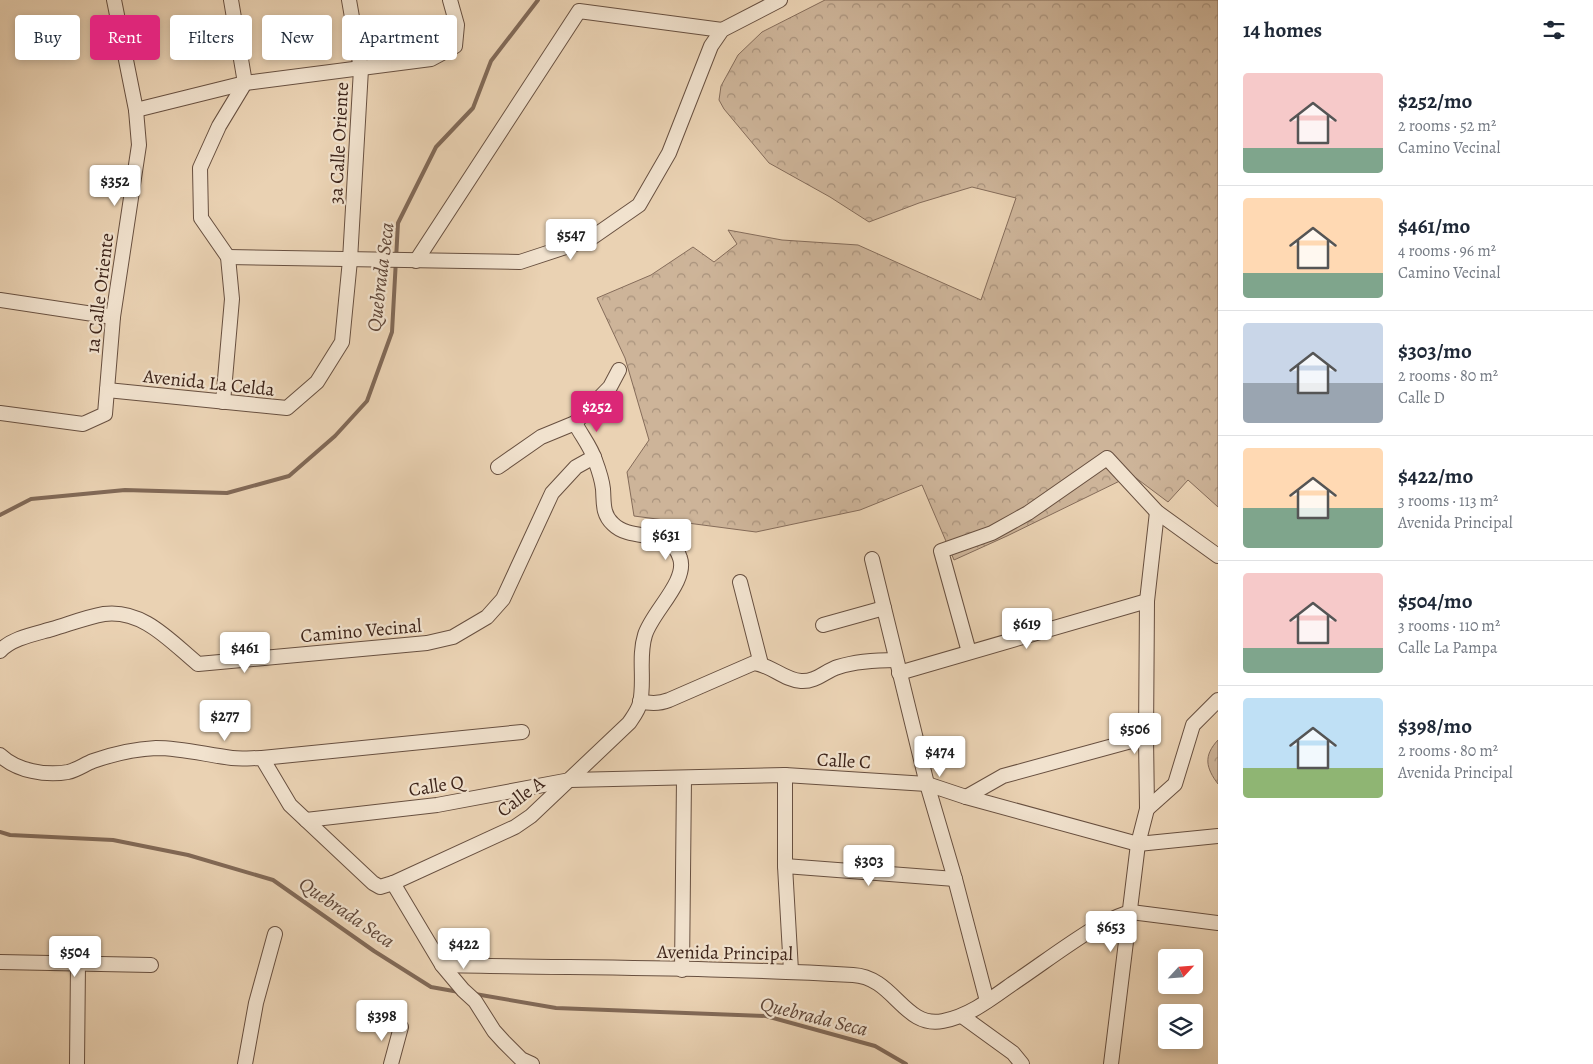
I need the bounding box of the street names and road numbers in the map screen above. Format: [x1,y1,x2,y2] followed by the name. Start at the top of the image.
[323,81,355,205] street label: 3a Calle Oriente
[80,232,120,355] street label: 1a Calle Oriente
[141,363,276,403] street label: Avenida La Celda
[299,613,423,649] street label: Camino Vecinal
[816,747,872,775] street label: Calle C
[407,768,468,803] street label: Calle Q
[491,770,550,823] street label: Calle A
[656,939,794,967] street label: Avenida Principal

